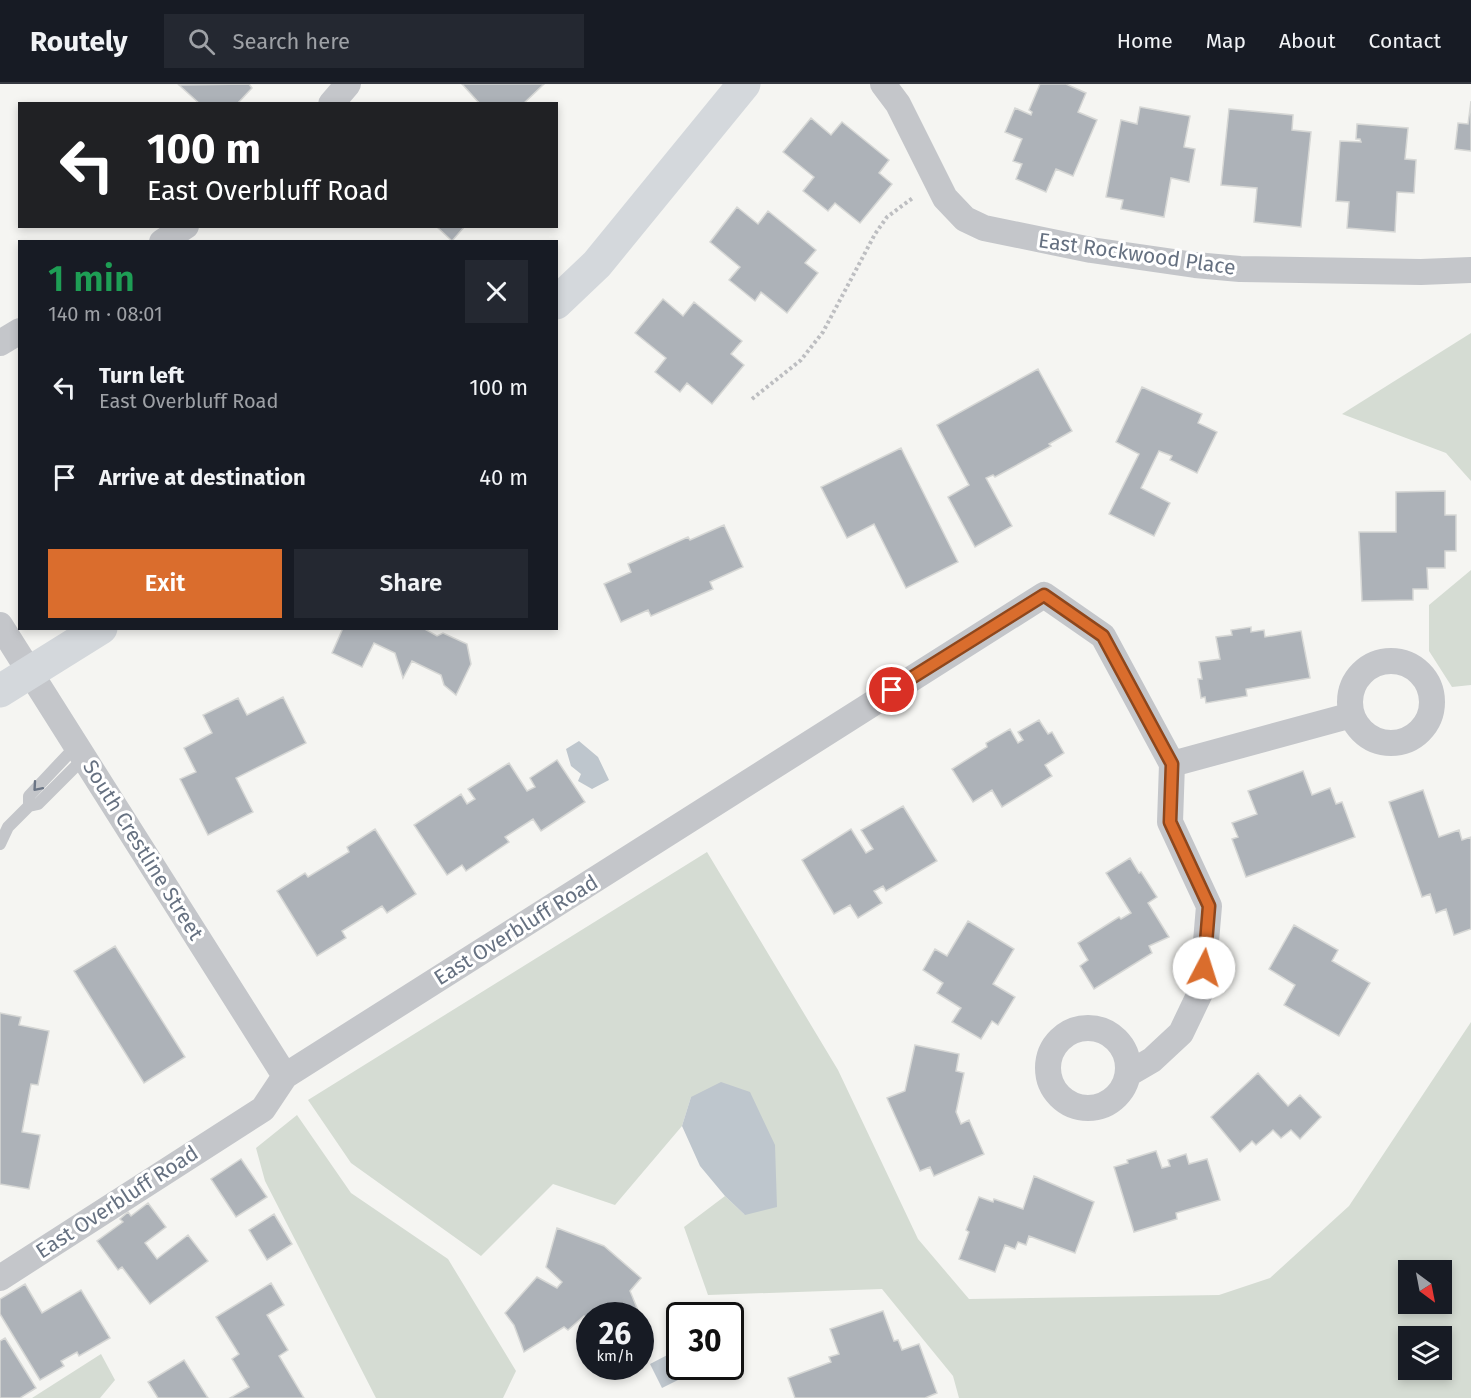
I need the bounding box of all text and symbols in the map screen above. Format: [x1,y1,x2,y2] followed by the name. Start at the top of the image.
[164,14,584,68] search box
[30,25,128,58] text: Routely
[185,25,218,58] icon: search
[233,28,350,55] text: Search here
[1117,28,1173,54] text: Home
[1206,28,1246,54] text: Map
[1279,28,1336,54] text: About
[1369,28,1441,54] text: Contact
[147,124,261,174] text: 100 m
[48,126,126,204] icon: left
[147,175,389,207] text: East Overbluff Road
[1037,227,1237,281] street label: East Rockwood Place
[48,257,135,301] text: 1 min
[465,260,528,323] button: close
[48,302,163,326] text: 140 m · 08:01
[99,362,184,389] text: Turn left
[48,371,81,404] icon: left
[469,374,528,401] text: 100 m
[99,389,278,413] text: East Overbluff Road
[48,461,81,494] icon: arrive
[99,464,306,491] text: Arrive at destination
[479,464,528,491] text: 40 m
[48,549,282,618] button: Exit
[294,549,528,618] button: Share
[866,664,917,715] pin
[875,673,908,706] icon: arrive
[77,755,209,945] street label: South Crestline Street
[33,780,44,791] one-way arrow
[429,869,603,991] street label: East Overbluff Road
[1172,936,1236,1000] position arrow
[31,1140,203,1264] street label: East Overbluff Road
[1398,1260,1452,1314] north arrow
[1398,1260,1452,1380] map controls
[666,1302,744,1380] speed limit sign: 30
[599,1316,631,1352] text: 26
[1398,1326,1452,1380] button: layers
[596,1347,634,1365] text: km/h

